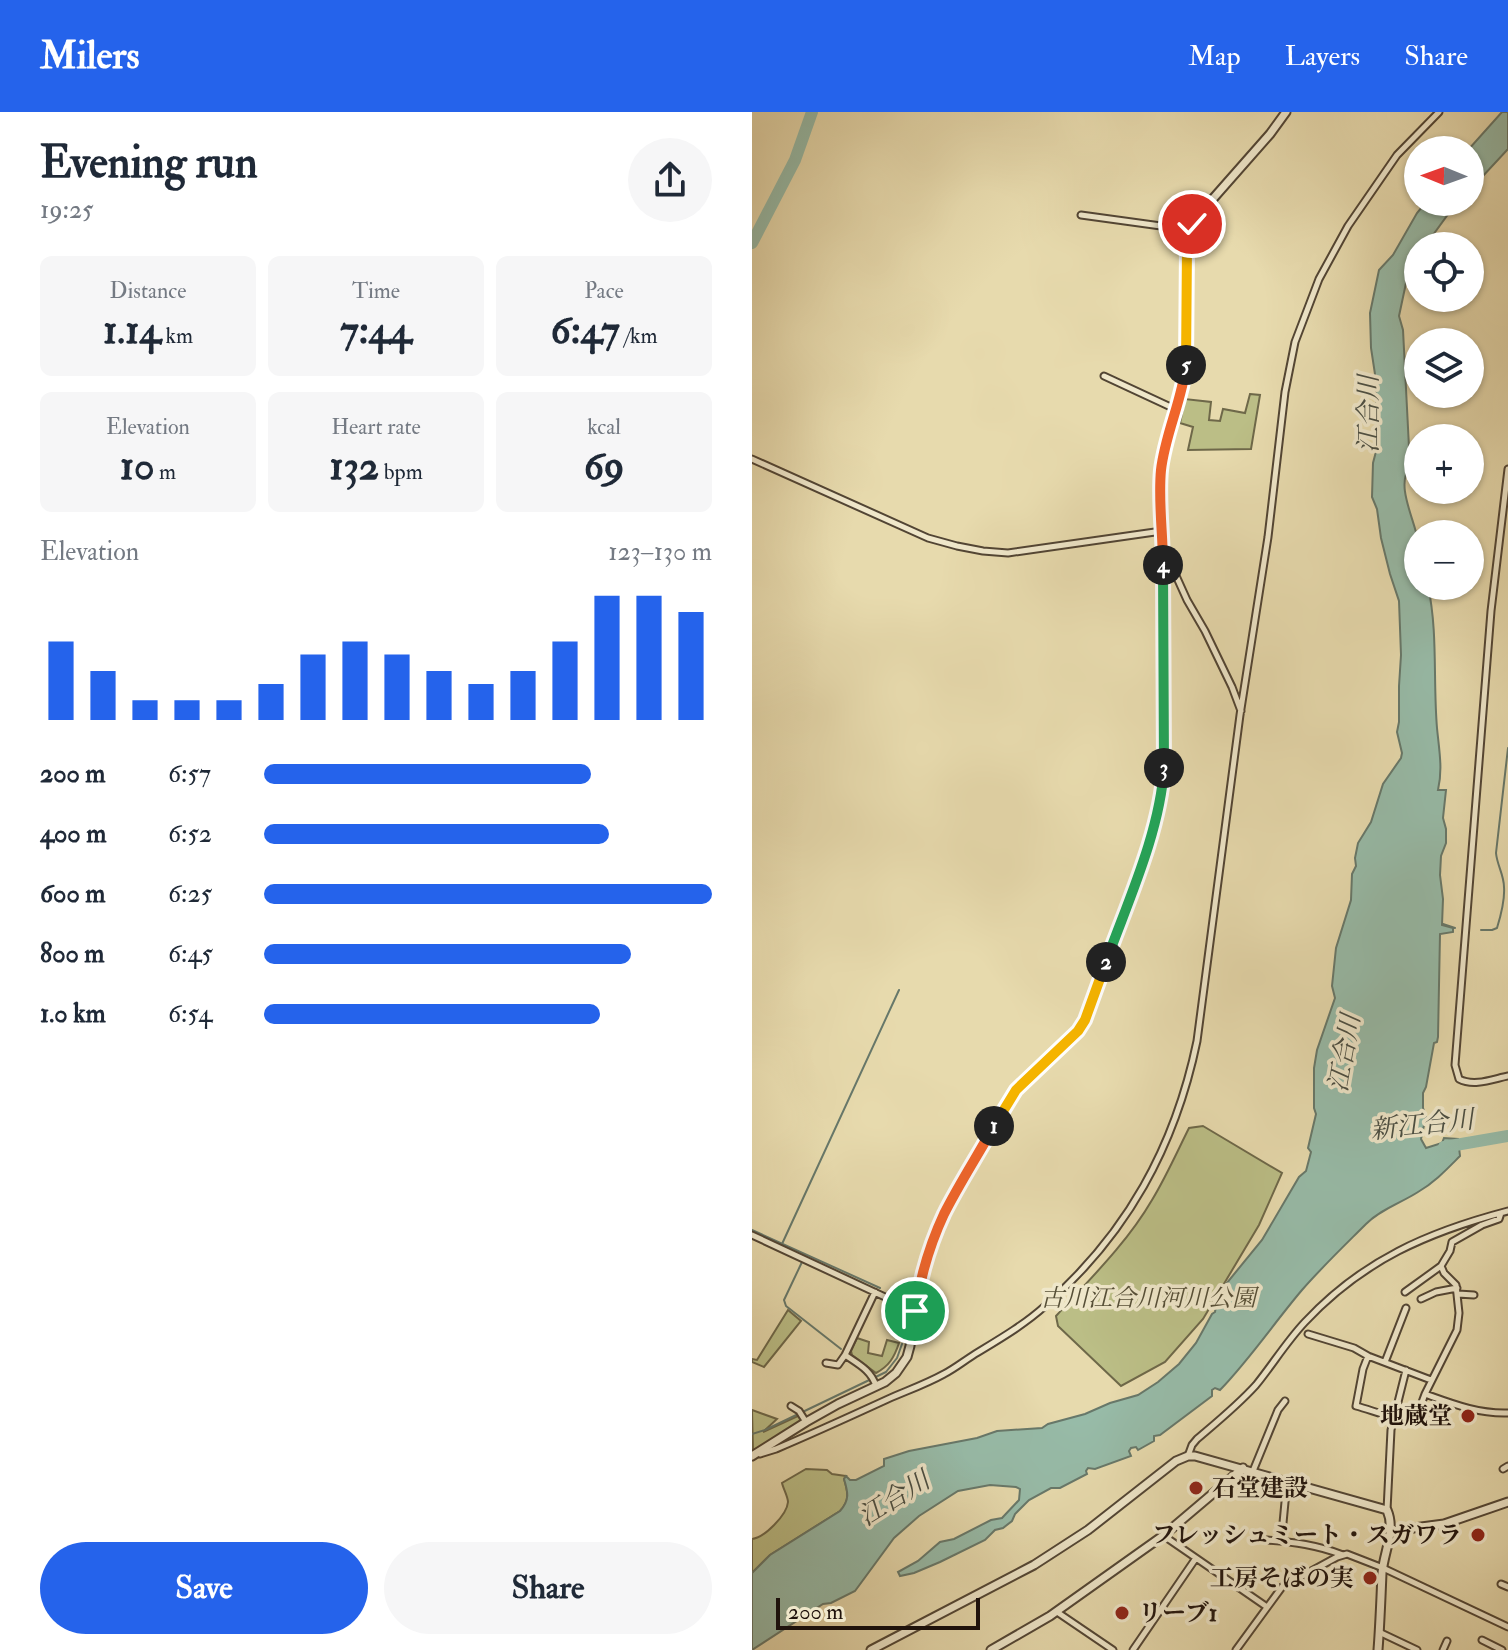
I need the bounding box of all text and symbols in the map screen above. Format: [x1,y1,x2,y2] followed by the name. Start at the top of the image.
[40,32,140,80] text: Milers
[1188,39,1241,74] text: Map
[1285,39,1360,74] text: Layers
[1404,39,1468,74] text: Share
[40,136,258,191] text: Evening run
[1404,136,1484,216] north arrow
[1404,136,1484,600] map controls
[628,138,712,222] button: share
[1158,190,1226,258] pin
[40,194,93,226] text: 19:25
[1170,202,1214,246] icon: check
[1404,232,1484,312] button: locate
[110,277,186,305] text: Distance
[352,277,400,305] text: Time
[584,277,624,305] text: Pace
[103,305,161,356] text: 1.14
[340,305,412,356] text: 7:44
[551,305,620,356] text: 6:47
[161,322,193,350] text: km
[620,322,657,350] text: /km
[1404,328,1484,408] button: layers
[1166,345,1206,385] pin: 5
[1181,351,1191,379] text: 5
[1353,372,1385,453] water label: 江合川
[106,413,190,441] text: Elevation
[331,413,421,441] text: Heart rate
[587,413,621,441] text: kcal
[1404,424,1484,504] button: +
[120,441,154,492] text: 10
[329,441,379,492] text: 132
[584,441,624,492] text: 69
[154,458,176,486] text: m
[379,458,423,486] text: bpm
[1404,520,1484,600] button: −
[40,536,139,568] text: Elevation
[608,536,712,568] text: 123–130 m
[1143,545,1183,585] pin: 4
[1157,551,1169,579] text: 4
[1144,748,1184,788] pin: 3
[1160,754,1168,782] text: 3
[40,758,105,790] text: 200 m
[168,758,211,790] text: 6:57
[40,818,106,850] text: 400 m
[168,818,212,850] text: 6:52
[40,878,105,910] text: 600 m
[168,878,212,910] text: 6:25
[40,938,105,970] text: 800 m
[168,938,213,970] text: 6:45
[1086,942,1126,982] pin: 2
[1100,948,1112,976] text: 2
[40,998,106,1030] text: 1.0 km
[168,998,212,1030] text: 6:54
[1322,1009,1368,1094] water label: 江合川
[1369,1103,1478,1146] water label: 新江合川
[974,1106,1014,1146] pin: 1
[990,1112,998,1140] text: 1
[881,1277,949,1345] pin
[1040,1283,1260,1314] park label: 古川江合川河川公園
[893,1289,937,1333] icon: arrive
[1380,1401,1452,1432] place label: 地蔵堂
[1459,1407,1477,1425] marker: 地蔵堂
[853,1463,939,1533] water label: 江合川
[1212,1473,1308,1504] place label: 石堂建設
[1187,1479,1205,1497] marker: 石堂建設
[1152,1520,1462,1551] place label: フレッシュミート・スガワラ
[1469,1526,1487,1544] marker: フレッシュミート・スガワラ
[40,1542,368,1634] button: Save
[384,1542,712,1634] button: Share
[1210,1563,1354,1594] place label: 工房そばの実
[1361,1569,1379,1587] marker: 工房そばの実
[776,1594,980,1630] scale bar
[788,1598,843,1626] text: 200 m
[1138,1598,1217,1629] place label: リーブ1
[1113,1604,1131,1622] marker: リーブ1

